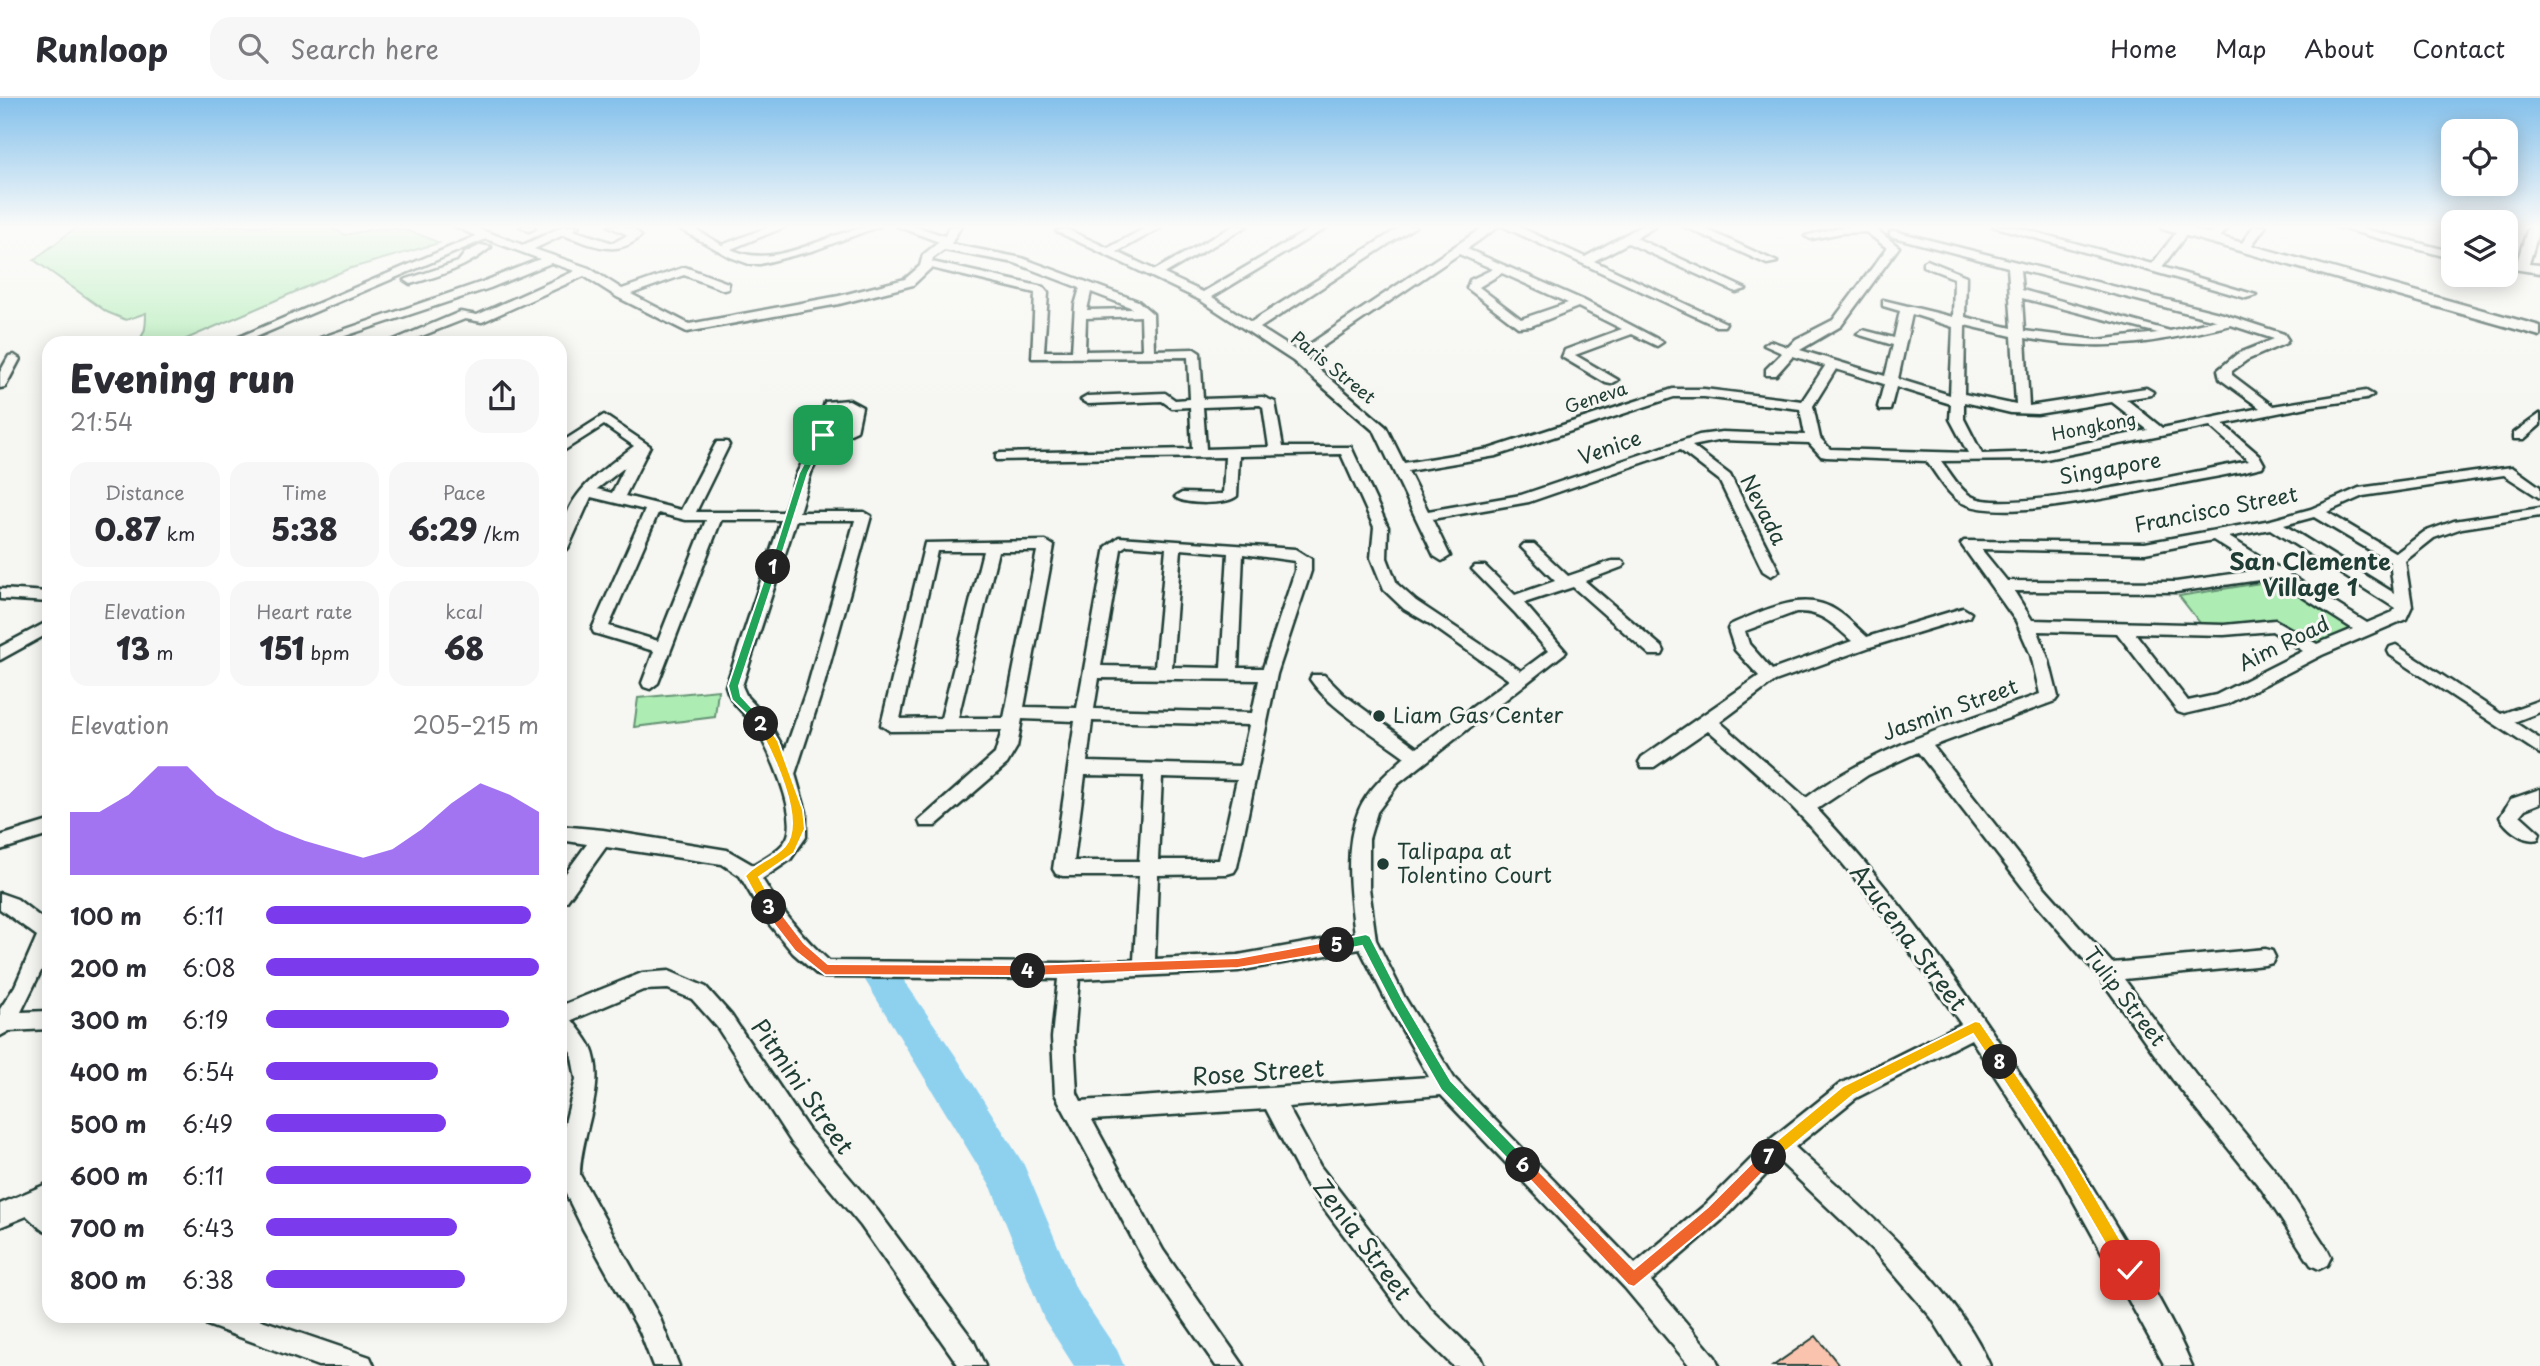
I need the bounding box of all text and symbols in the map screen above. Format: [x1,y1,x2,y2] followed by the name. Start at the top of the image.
[210,17,700,80] search box
[35,23,168,73] text: Runloop
[234,29,272,67] icon: search
[290,29,439,68] text: Search here
[2110,30,2177,66] text: Home
[2215,30,2266,66] text: Map
[2304,30,2374,66] text: About
[2412,30,2505,66] text: Contact
[2441,119,2518,287] map controls
[2441,119,2518,196] button: locate
[2441,210,2518,287] button: layers
[1286,324,1382,410] street label: Paris Street
[70,349,295,406] text: Evening run
[465,359,539,433] button: share
[1561,374,1630,419] street label: Geneva
[70,404,133,439] text: 21:54
[2049,404,2138,447] street label: Hongkong
[793,405,853,465] pin
[804,416,842,454] icon: arrive
[1574,420,1645,472] street label: Venice
[2056,442,2163,492] street label: Singapore
[1733,468,1797,551] street label: Nevada
[2131,477,2300,540] street label: Francisco Street
[105,478,185,506] text: Distance
[282,478,327,506] text: Time
[443,478,486,506] text: Pace
[94,506,160,551] text: 0.87
[271,506,338,551] text: 5:38
[408,506,477,551] text: 6:29
[160,519,195,547] text: km
[477,519,520,547] text: /km
[2229,543,2391,604] district label: San Clemente Village 1
[756,550,790,584] pin: 1
[768,552,777,580] text: 1
[104,597,186,625] text: Elevation
[257,597,352,625] text: Heart rate
[445,597,483,625] text: kcal
[2232,606,2334,678] street label: Aim Road
[116,625,150,670] text: 13
[259,625,304,670] text: 151
[444,625,484,670] text: 68
[150,638,174,666] text: m
[304,638,350,666] text: bpm
[1877,669,2022,747] street label: Jasmin Street
[1393,698,1564,730] place label: Liam Gas Center
[744,706,778,742] pin: 2
[70,707,169,742] text: Elevation
[413,707,539,742] text: 205–215 m
[1371,708,1387,724] marker: Liam Gas Center
[754,709,767,737] text: 2
[1397,834,1552,890] place label: Talipapa at Tolentino Court
[1375,856,1391,872] marker: Talipapa at Tolentino Court
[1842,856,1977,1018] street label: Azucena Street
[752,890,786,924] pin: 3
[762,892,775,920] text: 3
[70,898,142,933] text: 100 m
[182,898,224,933] text: 6:11
[1320,928,1354,962] pin: 5
[1330,930,1343,958] text: 5
[2076,939,2175,1052] street label: Tulip Street
[70,950,147,985] text: 200 m
[182,950,236,985] text: 6:08
[1010,954,1046,988] pin: 4
[1021,956,1034,984] text: 4
[70,1002,148,1037] text: 300 m
[182,1002,228,1037] text: 6:19
[743,1011,864,1161] street label: Pitmini Street
[1982,1044,2018,1080] pin: 8
[1994,1047,2005,1075] text: 8
[1191,1048,1325,1094] street label: Rose Street
[70,1054,148,1089] text: 400 m
[182,1054,235,1089] text: 6:54
[70,1106,147,1141] text: 500 m
[182,1106,233,1141] text: 6:49
[1752,1140,1786,1174] pin: 7
[1763,1142,1774,1170] text: 7
[1506,1148,1540,1182] pin: 6
[1516,1150,1529,1178] text: 6
[70,1158,148,1193] text: 600 m
[182,1158,224,1193] text: 6:11
[1306,1170,1422,1308] street label: Zenia Street
[70,1210,145,1245] text: 700 m
[182,1210,235,1245] text: 6:43
[2100,1240,2160,1300] pin
[2111,1251,2149,1289] icon: check
[70,1262,147,1297] text: 800 m
[182,1262,234,1297] text: 6:38

